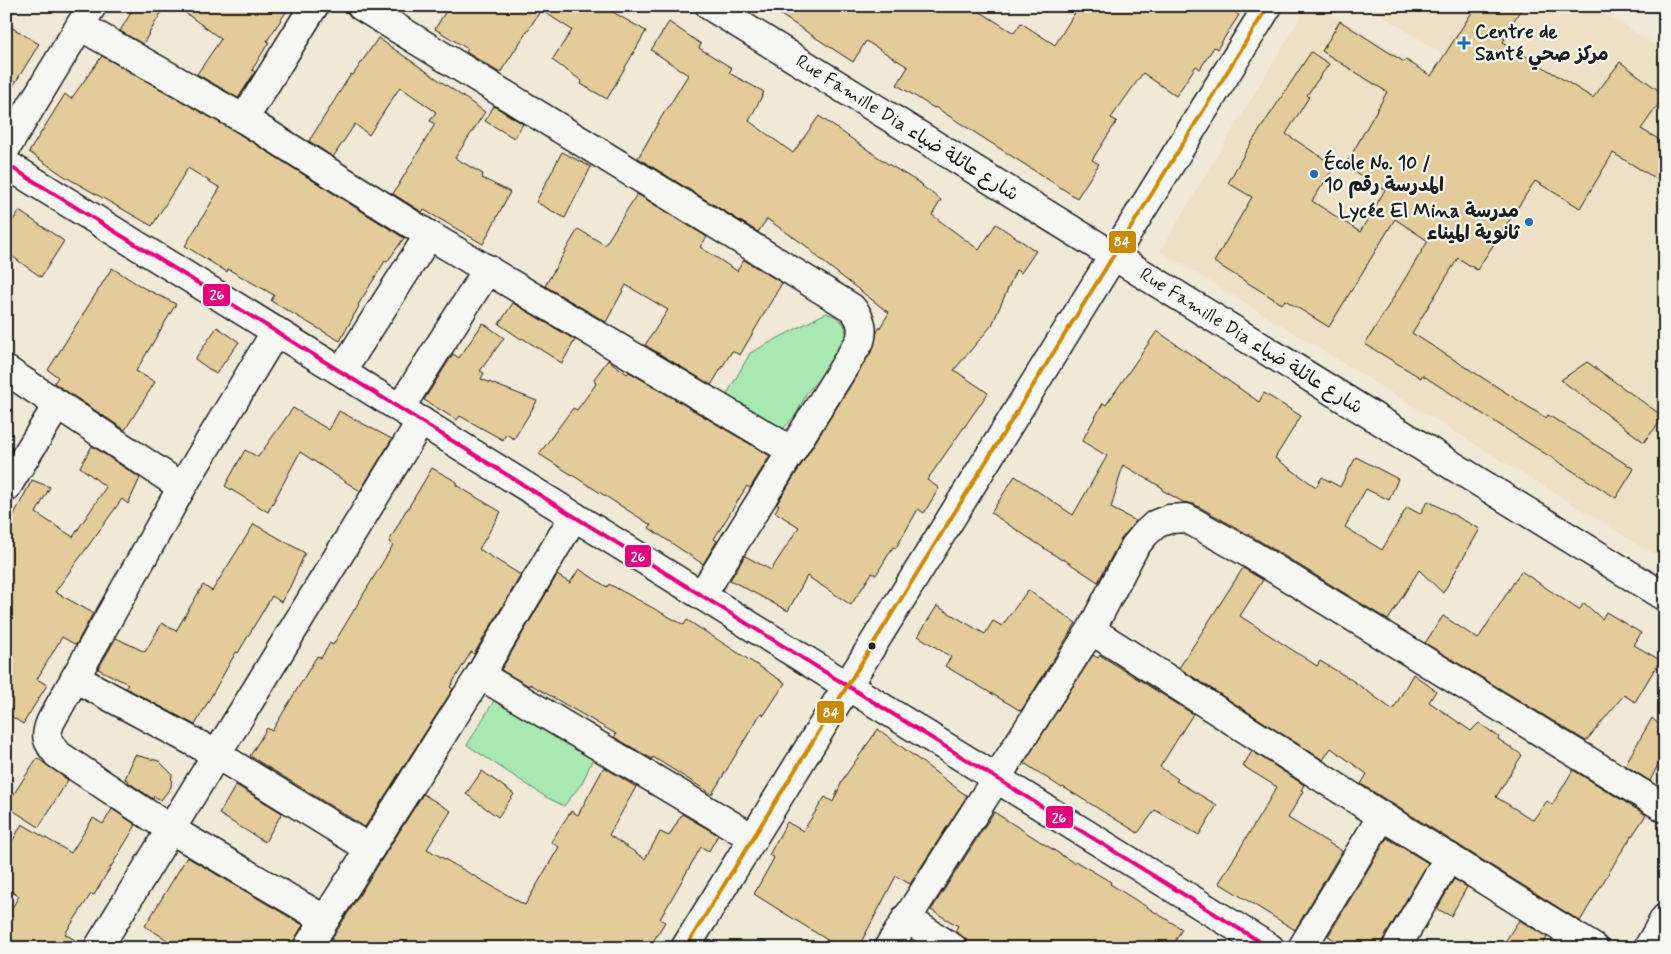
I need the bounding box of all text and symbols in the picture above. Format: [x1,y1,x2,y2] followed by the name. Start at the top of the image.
[1475,20,1608,70] place label: Centre de Santé مركز صحي
[1457,36,1471,50] marker: Centre de Santé مركز صحي
[791,49,1023,207] street label: Rue Famille Dia شارع عائلة ضياء
[1324,149,1444,199] place label: École No. 10 / المدرسة رقم 10
[1308,168,1320,180] marker: École No. 10 / المدرسة رقم 10
[1339,199,1520,246] place label: Lycée El Mina مدرسة ثانوية الميناء
[1523,216,1535,228] marker: Lycée El Mina مدرسة ثانوية الميناء
[1108,230,1137,254] line badge: 84
[1114,233,1131,251] text: 84
[1135,262,1367,420] street label: Rue Famille Dia شارع عائلة ضياء
[202,283,231,307] line badge: 26
[210,286,225,304] text: 26
[624,544,652,568] line badge: 26
[631,548,646,566] text: 26
[867,641,877,651] unlabelled marker
[816,700,845,724] line badge: 84
[823,704,840,722] text: 84
[1045,805,1074,829] line badge: 26
[1052,809,1067,827] text: 26

